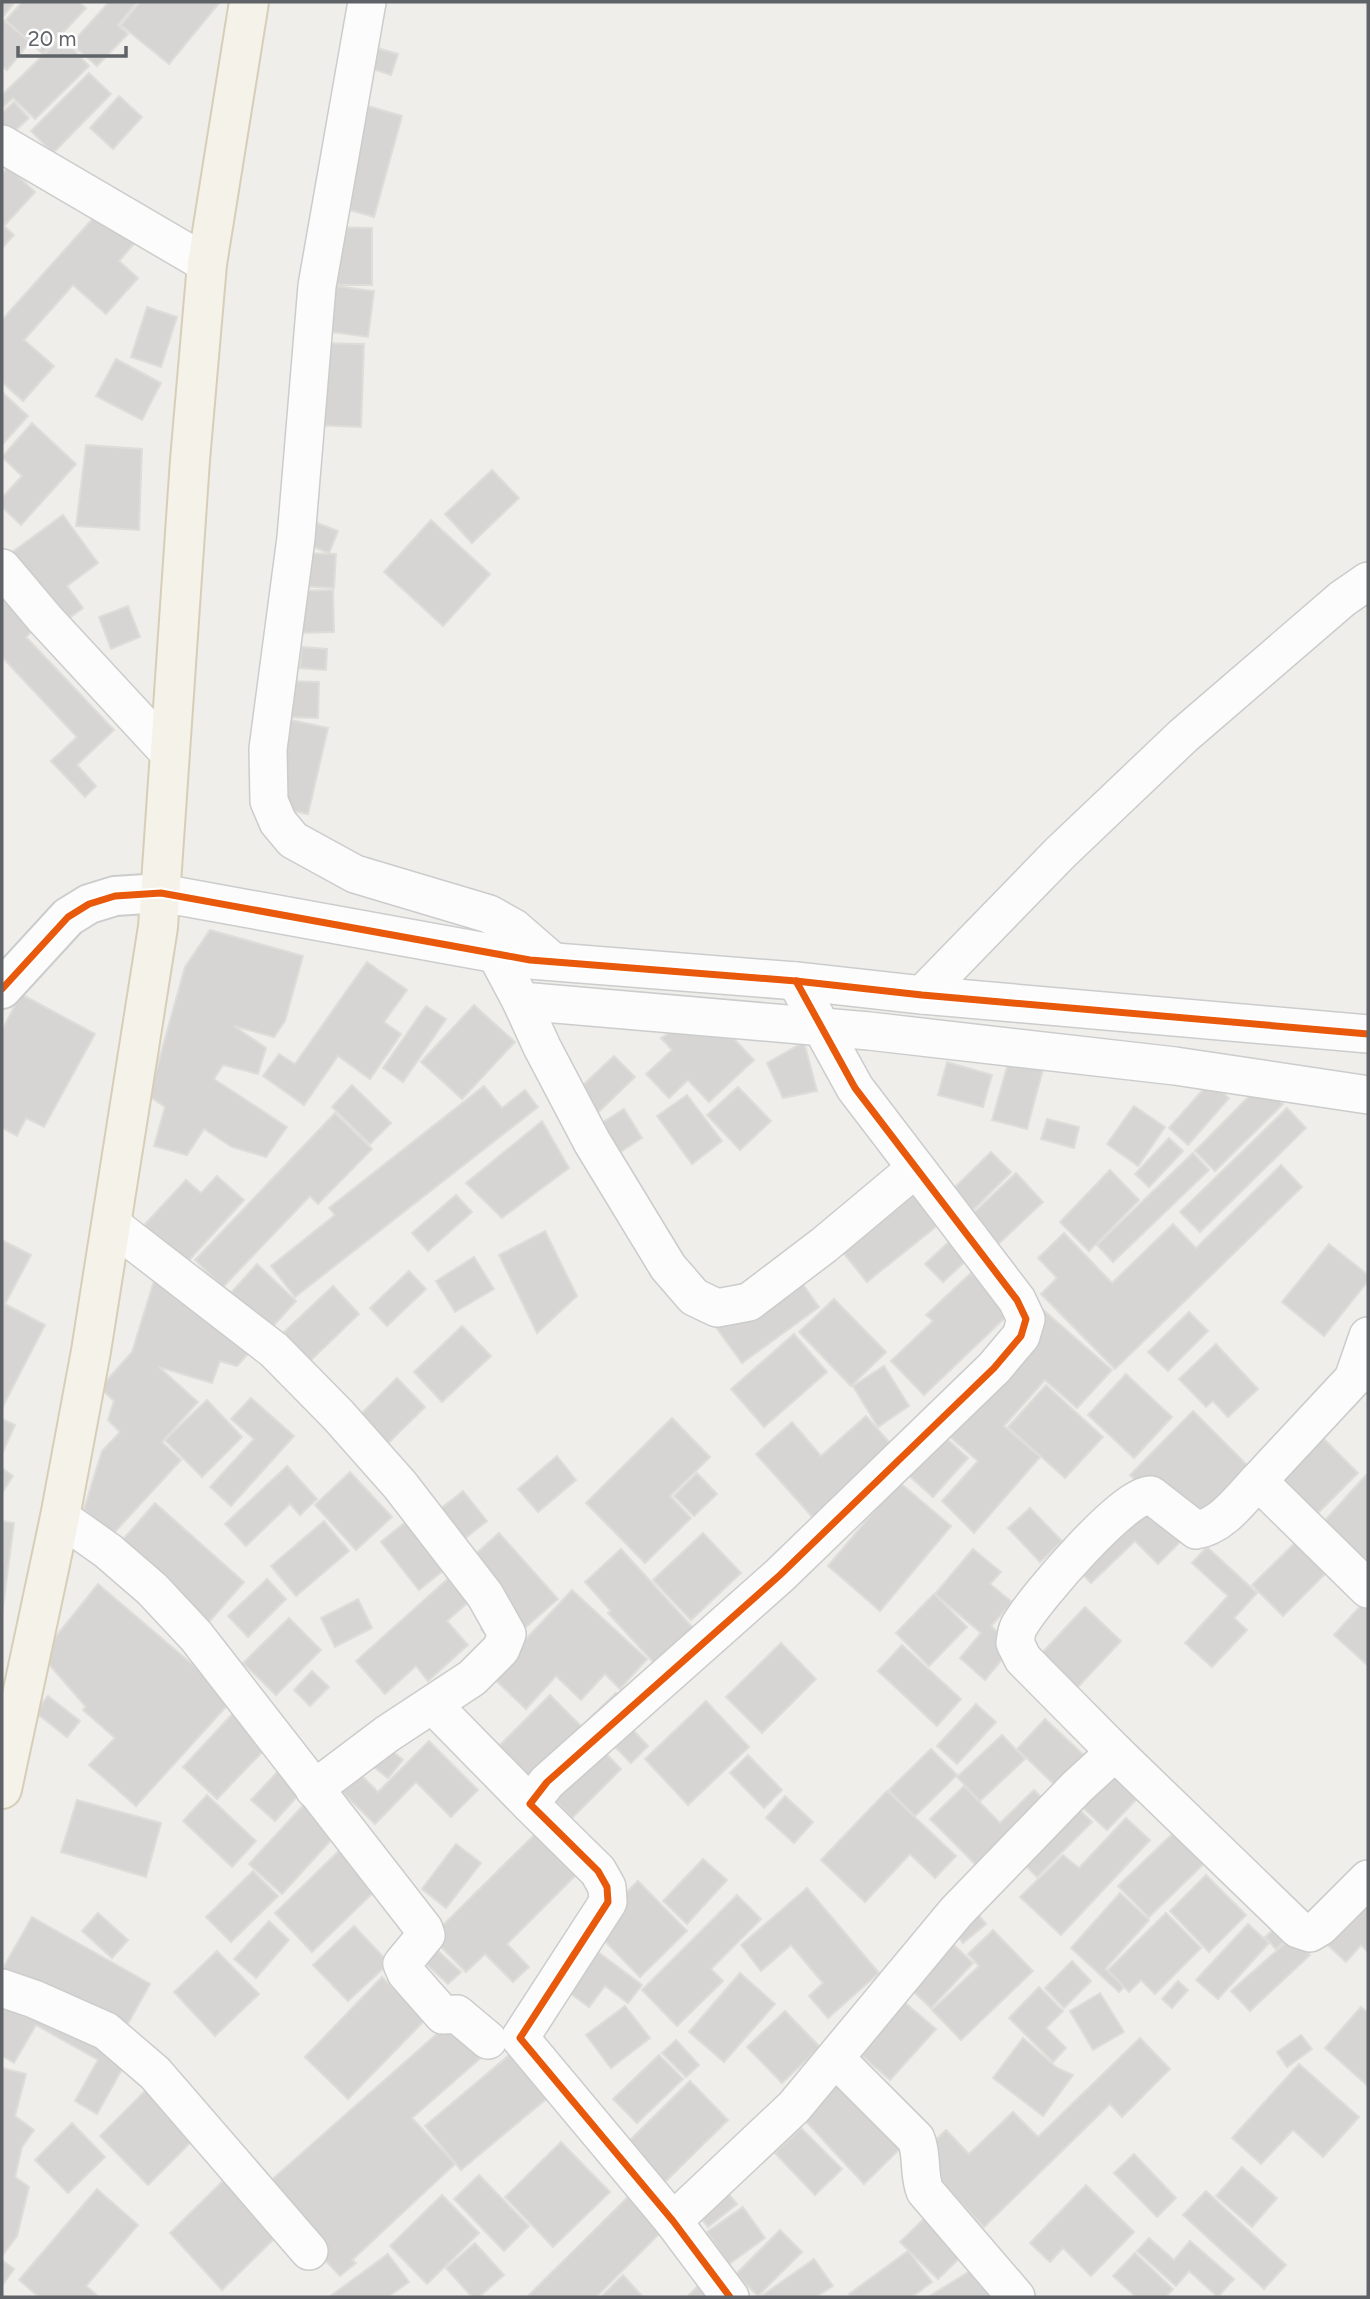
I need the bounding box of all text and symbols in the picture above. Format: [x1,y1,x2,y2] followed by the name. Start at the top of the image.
[18,14,126,58] scale bar
[28,26,76,51] text: 20 m

